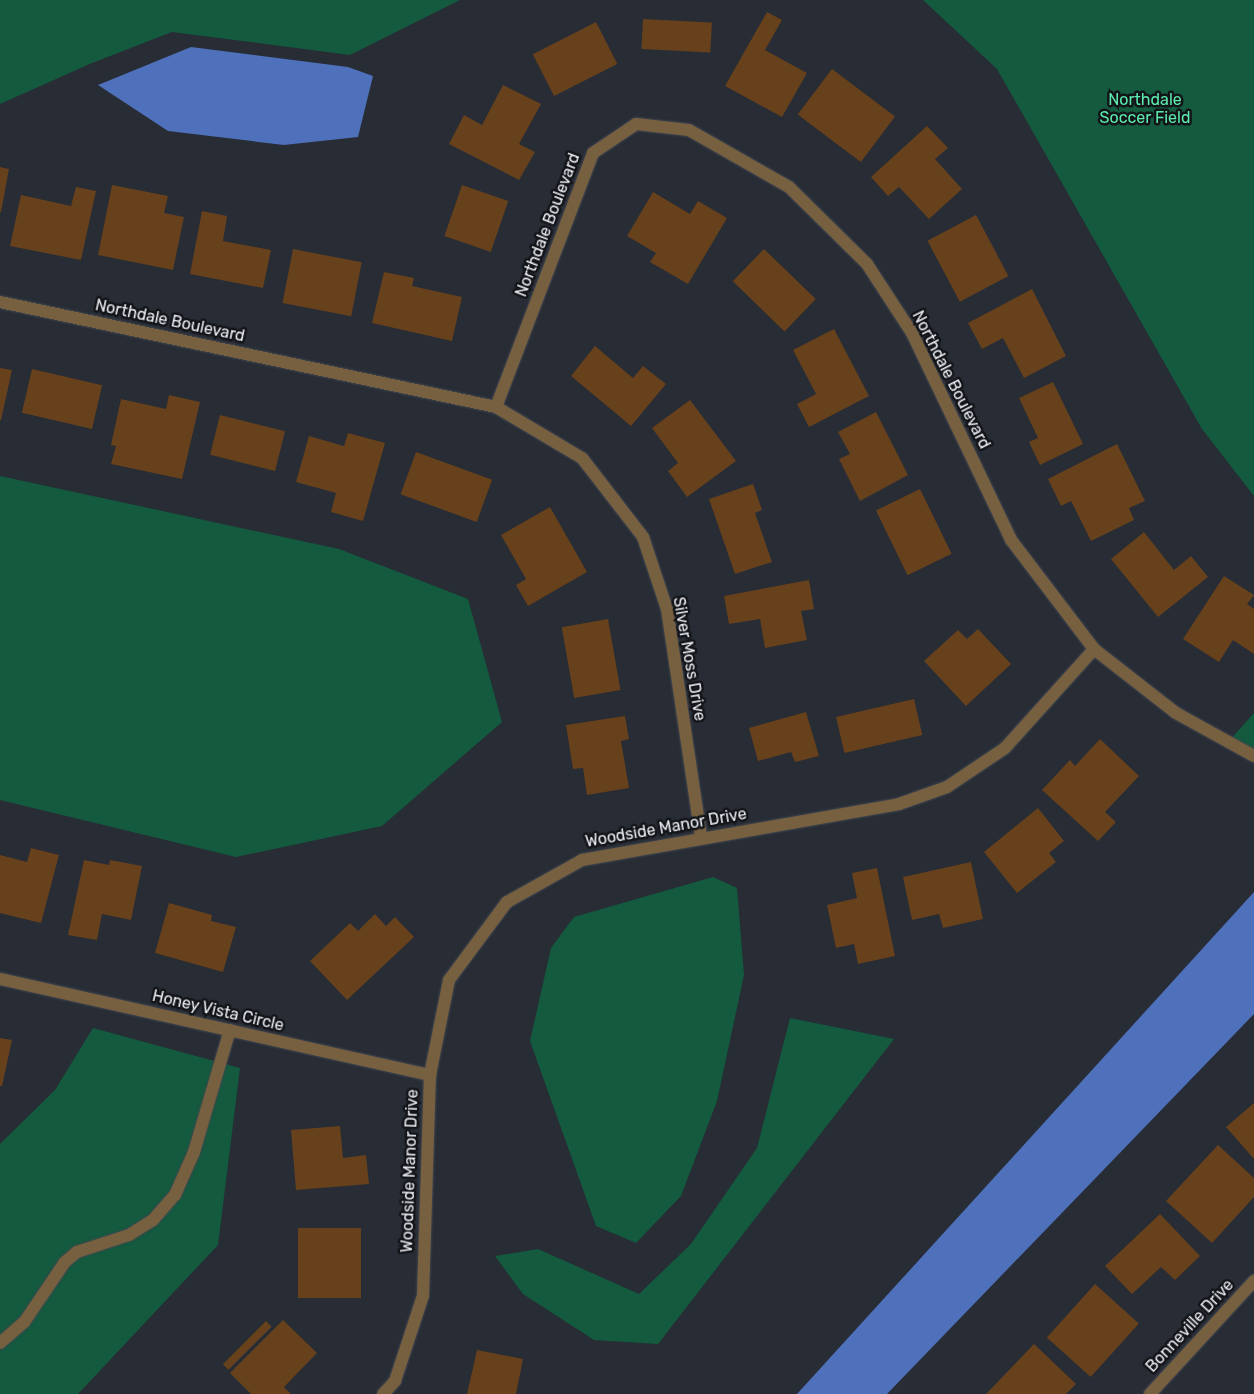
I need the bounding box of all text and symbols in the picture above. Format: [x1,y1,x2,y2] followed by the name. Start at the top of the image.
[1099,90,1191,128] park label: Northdale Soccer Field
[512,150,584,300] street label: Northdale Boulevard
[93,296,247,346] street label: Northdale Boulevard
[908,308,994,452] street label: Northdale Boulevard
[669,595,709,723] street label: Silver Moss Drive
[584,804,748,852] street label: Woodside Manor Drive
[150,986,286,1036] street label: Honey Vista Circle
[398,1089,422,1253] street label: Woodside Manor Drive
[1142,1276,1238,1376] street label: Bonneville Drive

